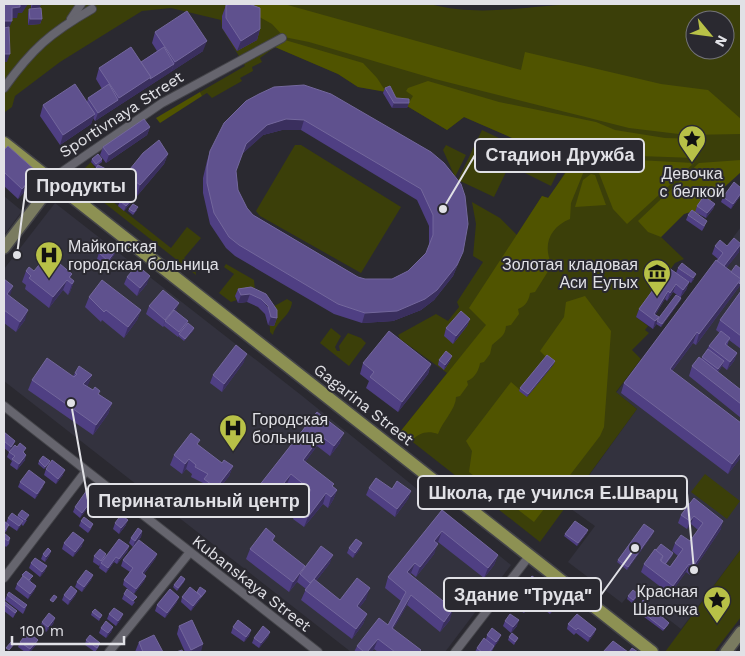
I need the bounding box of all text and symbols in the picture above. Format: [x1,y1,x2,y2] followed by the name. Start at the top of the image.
[685,10,735,60] north arrow
[712,33,731,50] text: N
[56,67,187,162] street label: Sportivnaya Street
[677,124,707,163] place icon: Девочка с белкой
[475,139,644,172] callout: Стадион Дружба
[485,144,635,165] text: Стадион Дружба
[659,164,725,201] place label: Девочка с белкой
[26,169,136,202] callout: Продукты
[36,175,126,196] text: Продукты
[68,237,219,274] place label: Майкопская городская больница
[34,240,64,279] hospital icon: Майкопская городская больница
[502,255,638,292] place label: Золотая кладовая Аси Еутых
[642,258,672,297] museum icon: Золотая кладовая Аси Еутых
[310,360,418,449] street label: Gagarina Street
[252,410,328,447] place label: Городская больница
[218,413,248,452] hospital icon: Городская больница
[418,476,687,509] callout: Школа, где учился Е.Шварц
[428,482,678,503] text: Школа, где учился Е.Шварц
[88,484,309,517] callout: Перинатальный центр
[98,490,300,511] text: Перинатальный центр
[189,531,315,636] street label: Kubanskaya Street
[444,578,601,611] callout: Здание "Труда"
[633,582,698,619] place label: Красная Шапочка
[454,584,592,605] text: Здание "Труда"
[702,585,732,624] place icon: Красная Шапочка
[12,614,125,646] scale bar
[20,622,64,640] text: 100 m

